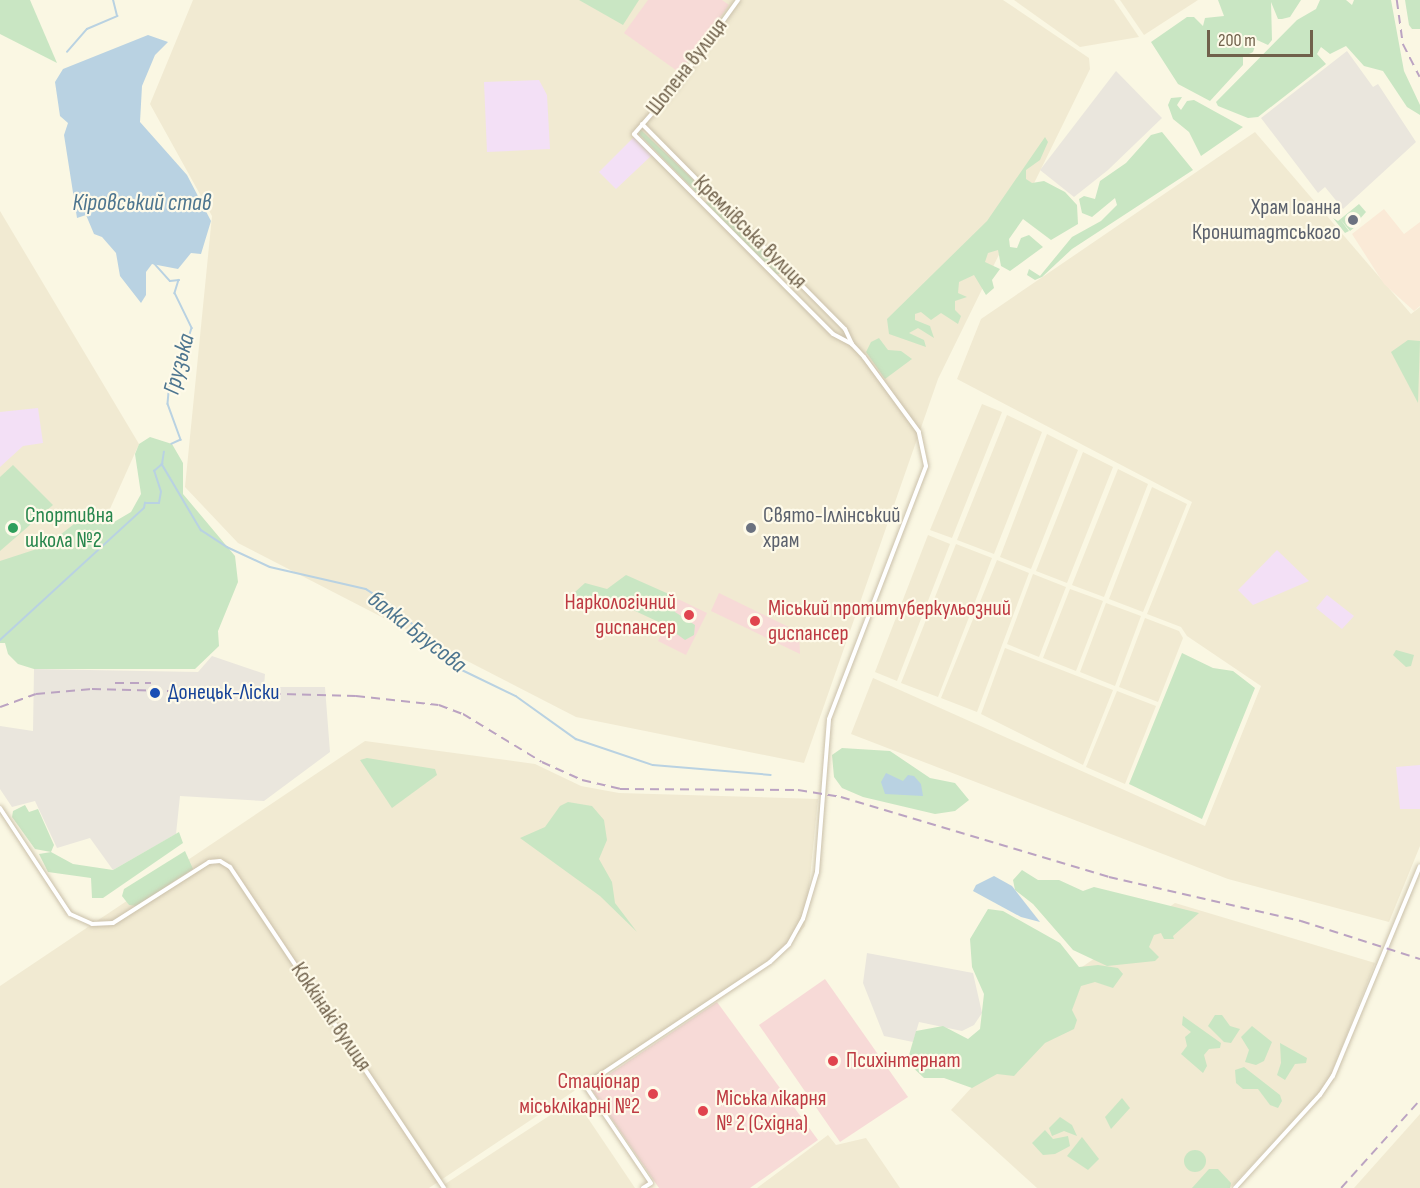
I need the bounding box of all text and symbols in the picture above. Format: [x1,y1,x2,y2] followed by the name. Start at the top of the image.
[641,13,733,121] street label: Шопена вулиця
[1210,18,1316,56] scale bar
[1218,30,1256,51] text: 200 m
[688,170,812,294] street label: Кремлівська вулиця
[72,189,212,217] water label: Кіровський став
[1192,194,1341,246] place label: Храм Іоанна Кронштадтського
[1346,213,1360,227] marker: Храм Іоанна Кронштадтського
[157,331,201,397] water label: Грузька
[25,502,113,554] place label: Спортивна школа №2
[763,502,901,554] place label: Свято-Іллінський храм
[6,521,20,535] marker: Спортивна школа №2
[744,521,758,535] marker: Свято-Іллінський храм
[362,584,472,680] water label: балка Брусова
[565,589,676,640] place label: Наркологічний диспансер
[768,595,1011,646] place label: Міський протитуберкульозний диспансер
[680,606,698,624] marker: Наркологічний диспансер
[746,612,764,630] marker: Міський протитуберкульозний диспансер
[168,680,279,706] place label: Донецьк-Ліски
[146,684,164,702] marker: Донецьк-Ліски
[285,958,377,1076] street label: Коккінакі вулиця
[846,1048,961,1074] place label: Психінтернат
[824,1052,842,1070] marker: Психінтернат
[519,1068,640,1120] place label: Стаціонар міськлікарні №2
[644,1085,662,1103] marker: Стаціонар міськлікарні №2
[716,1085,826,1136] place label: Міська лікарня № 2 (Східна)
[694,1102,712,1120] marker: Міська лікарня № 2 (Східна)

